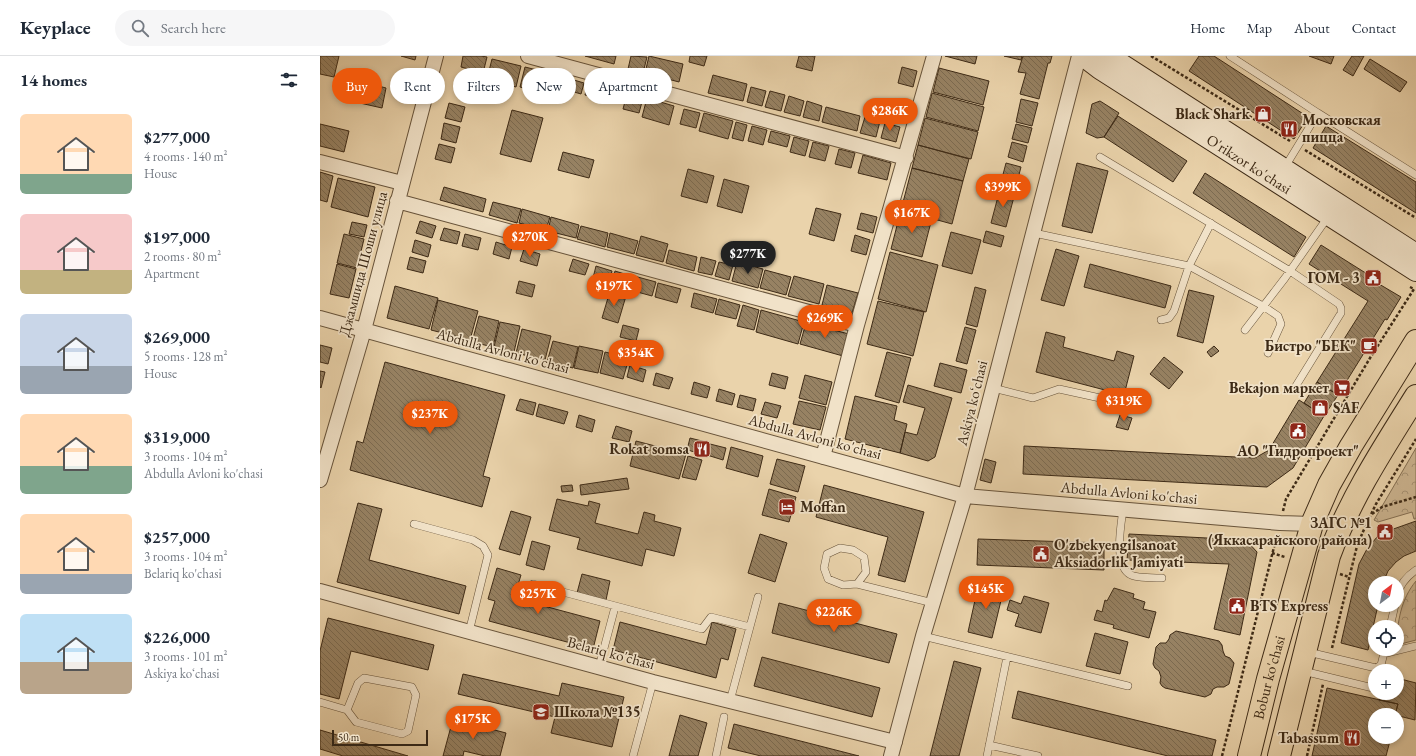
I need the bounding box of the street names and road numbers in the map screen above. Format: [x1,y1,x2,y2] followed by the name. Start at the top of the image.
[1203,130,1295,198] street label: O'rikzor ko'chasi
[334,189,391,339] street label: Джамшида Шоши улица
[433,323,572,378] street label: Abdulla Avloni ko'chasi
[952,358,991,448] street label: Askiya koʻchasi
[745,409,884,464] street label: Abdulla Avloni ko'chasi
[1059,477,1198,508] street label: Abdulla Avloni ko'chasi
[565,632,657,673] street label: Belariq ko'chasi
[1248,633,1289,721] street label: Bobur ko'chasi

